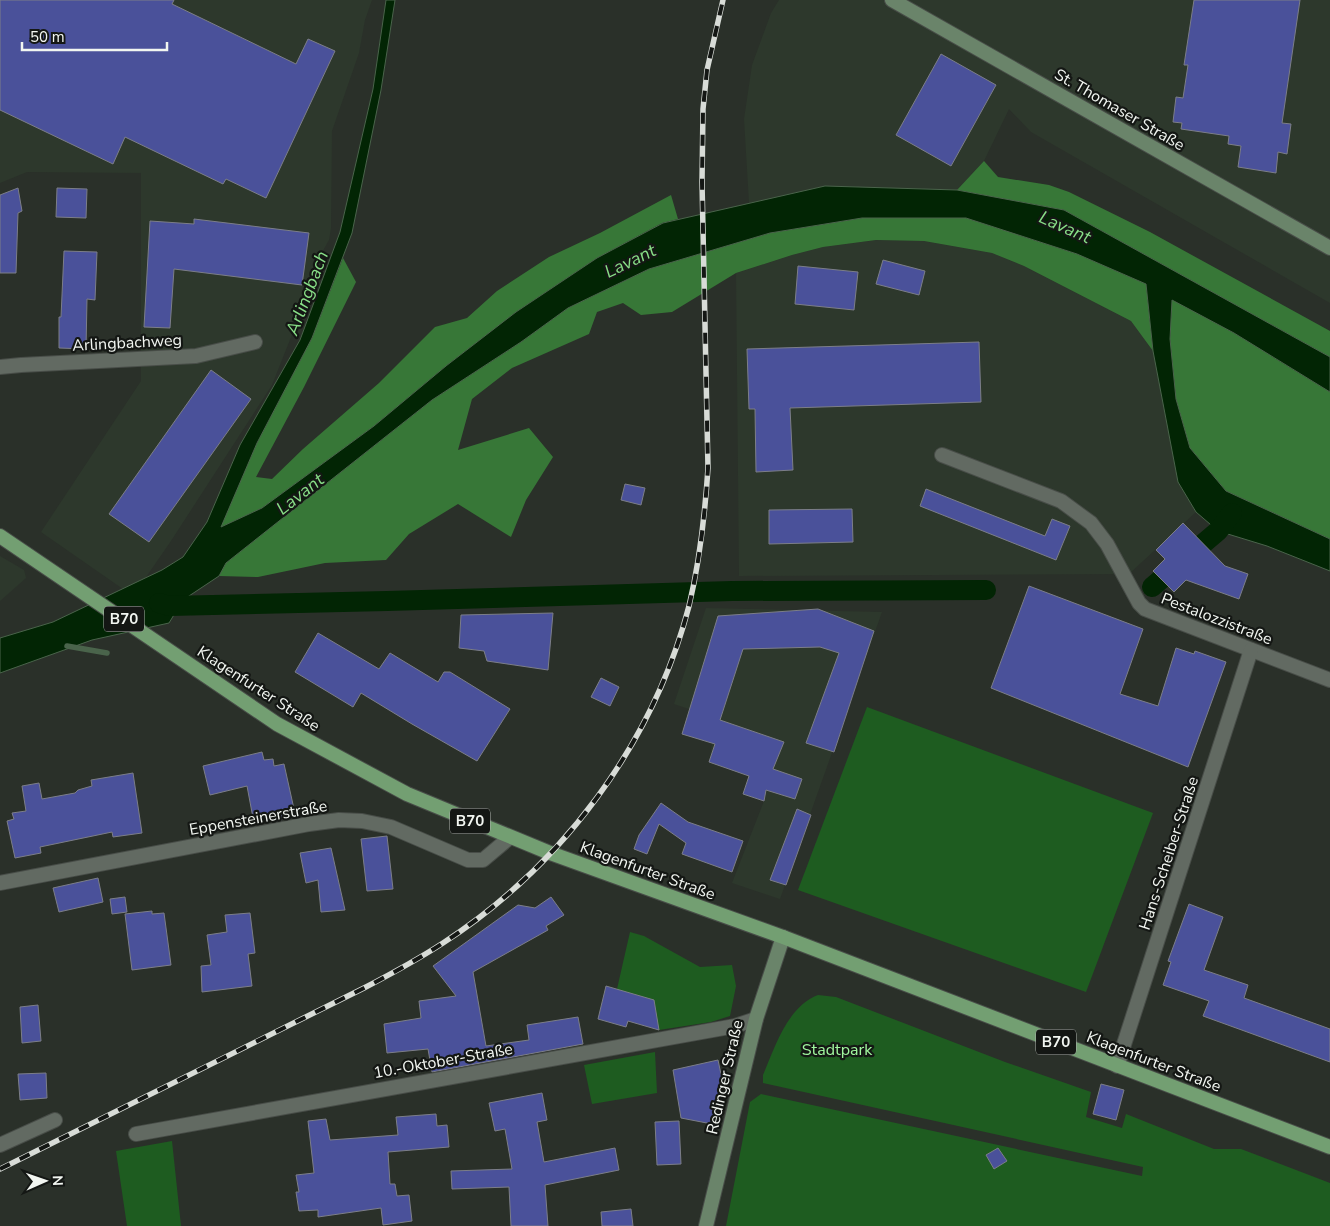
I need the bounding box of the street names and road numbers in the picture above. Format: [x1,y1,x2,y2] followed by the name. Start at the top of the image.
[1050,64,1189,156] street label: St. Thomaser Straße
[72,329,182,357] street label: Arlingbachweg
[1158,588,1276,650] street label: Pestalozzistraße
[104,606,144,632] road number: B70
[193,641,324,737] street label: Klagenfurter Straße
[1134,774,1204,933] street label: Hans-Scheiber-Straße
[187,795,329,841] street label: Eppensteinerstraße
[450,808,490,834] road number: B70
[577,836,718,906] street label: Klagenfurter Straße
[701,1018,749,1137] street label: Redinger Straße
[1083,1026,1224,1098] street label: Klagenfurter Straße
[1036,1030,1076,1054] road number: B70
[372,1038,515,1084] street label: 10.-Oktober-Straße

